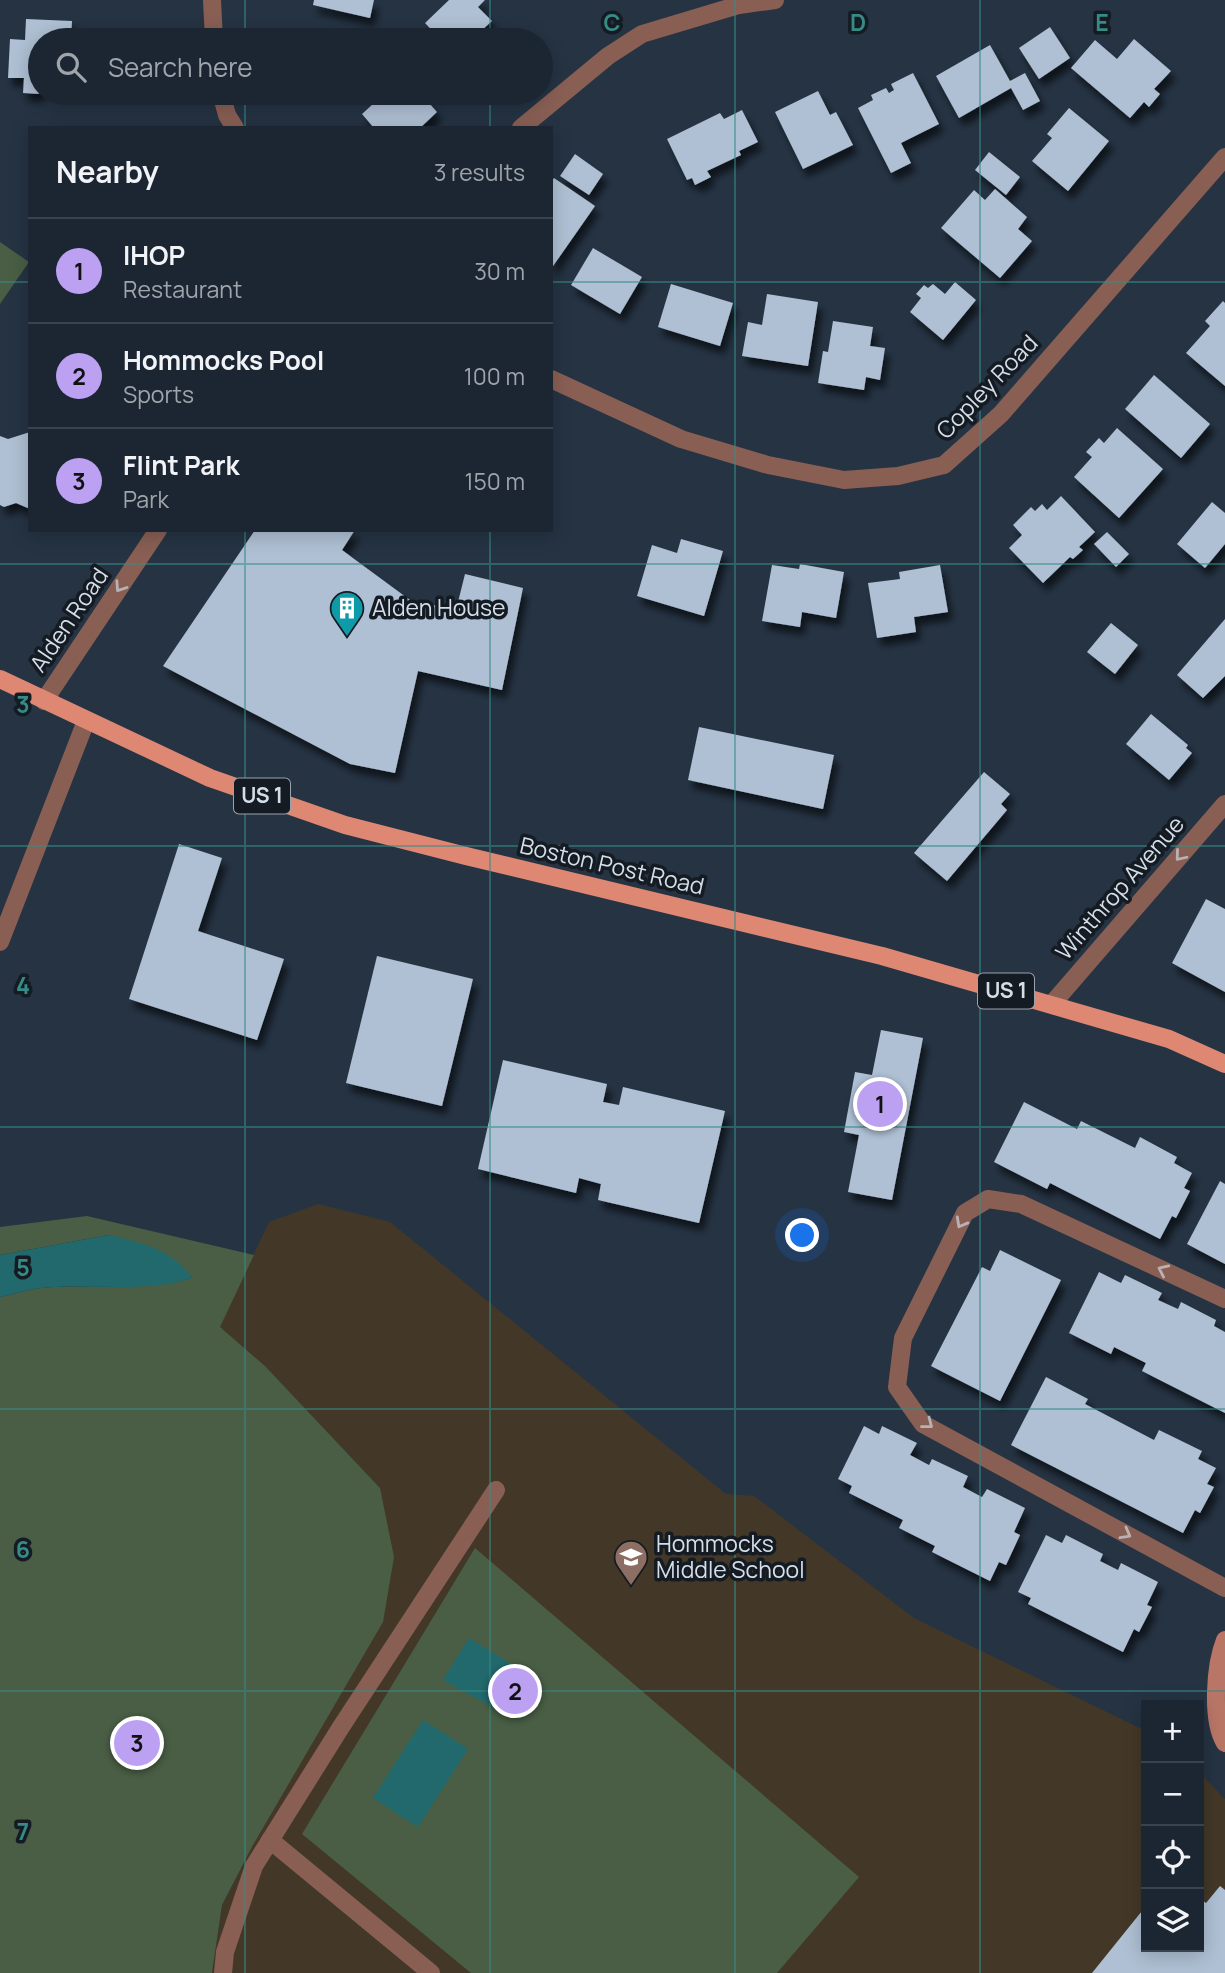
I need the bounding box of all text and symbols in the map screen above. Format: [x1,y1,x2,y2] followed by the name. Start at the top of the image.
[604,6,621,38] text: C
[850,6,866,38] text: D
[1095,6,1109,38] text: E
[28,28,553,105] search box
[52,48,90,86] icon: search
[108,49,253,85] text: Search here
[56,151,159,192] text: Nearby
[434,156,525,188] text: 3 results
[123,237,185,273] text: IHOP
[74,255,84,287] text: 1
[474,255,525,287] text: 30 m
[123,273,242,305] text: Restaurant
[928,327,1044,445] street label: Copley Road
[123,342,324,378] text: Hommocks Pool
[72,360,86,392] text: 2
[464,360,525,392] text: 100 m
[123,378,194,410] text: Sports
[123,447,240,483] text: Flint Park
[72,465,86,497] text: 3
[465,465,525,497] text: 150 m
[123,483,169,515] text: Park
[22,561,115,678] street label: Alden Road
[116,579,128,592] one-way arrow
[328,589,366,638] building icon: Alden House
[372,591,505,623] place label: Alden House
[16,688,30,720] text: 3
[234,778,290,814] road number: US 1
[1048,808,1191,966] street label: Winthrop Avenue
[517,828,707,902] street label: Boston Post Road
[1176,848,1189,860] one-way arrow
[16,969,30,1001] text: 4
[978,974,1034,1009] road number: US 1
[857,1078,903,1130] pin: 1
[956,1215,969,1228] one-way arrow
[785,1218,819,1252] your location
[16,1251,30,1283] text: 5
[1158,1265,1170,1279] one-way arrow
[920,1416,932,1429] one-way arrow
[1119,1526,1132,1540] one-way arrow
[656,1527,805,1585] place label: Hommocks Middle School
[16,1533,30,1565] text: 6
[612,1538,650,1587] school or university icon: Hommocks Middle School
[492,1665,538,1717] pin: 2
[1141,1700,1204,1952] map controls
[1141,1700,1204,1763] button: +
[114,1717,160,1769] pin: 3
[1141,1763,1204,1826] button: −
[17,1815,29,1847] text: 7
[1141,1826,1204,1889] button: locate
[1141,1889,1204,1952] button: layers

